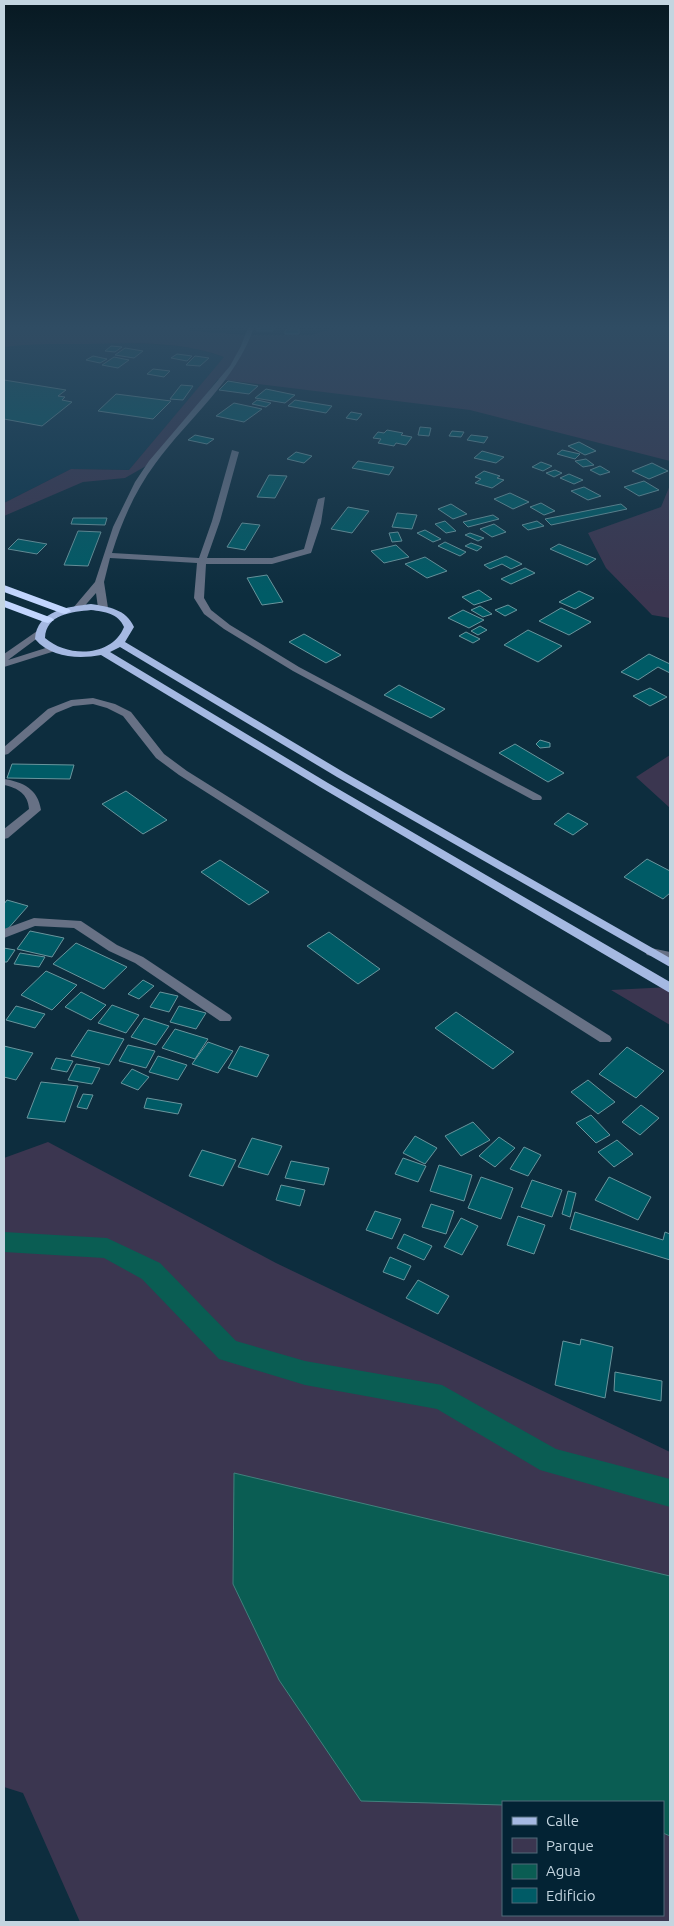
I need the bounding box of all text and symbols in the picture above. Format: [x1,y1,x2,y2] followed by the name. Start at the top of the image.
[502,1801,664,1916] legend
[546,1812,579,1829] text: Calle
[546,1837,594,1854] text: Parque
[546,1862,581,1879] text: Agua
[546,1887,595,1904] text: Edificio

